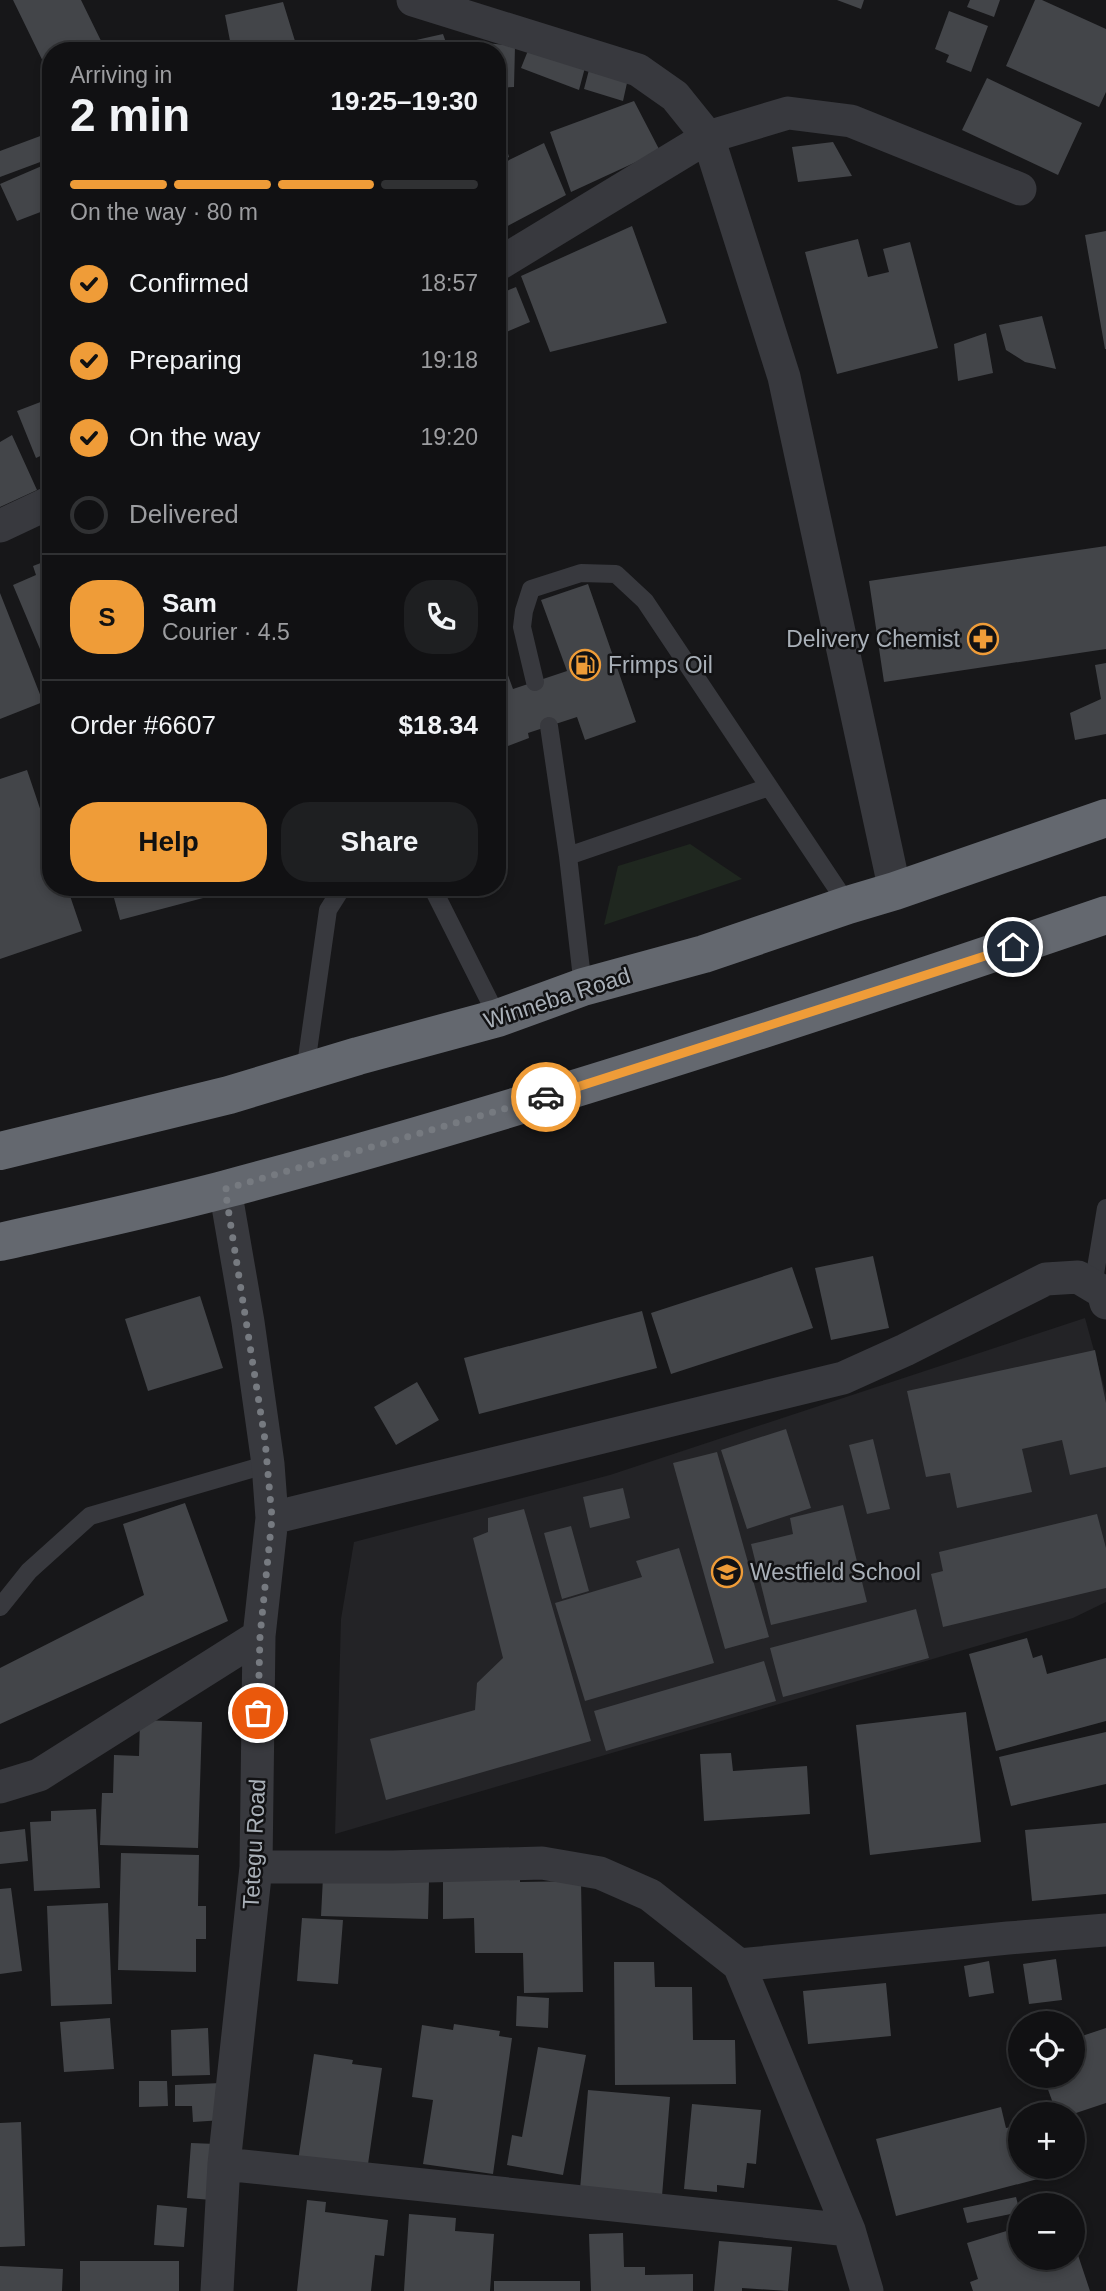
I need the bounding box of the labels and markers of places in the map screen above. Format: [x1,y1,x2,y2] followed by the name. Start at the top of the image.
[966,622,1000,656] pharmacy icon: Delivery Chemist
[786,626,961,652] place label: Delivery Chemist
[568,648,602,682] fuel station icon: Frimps Oil
[608,652,713,678] place label: Frimps Oil
[983,917,1043,977] pin
[710,1555,744,1589] school or university icon: Westfield School
[750,1559,921,1585] place label: Westfield School
[228,1683,288,1743] pin

